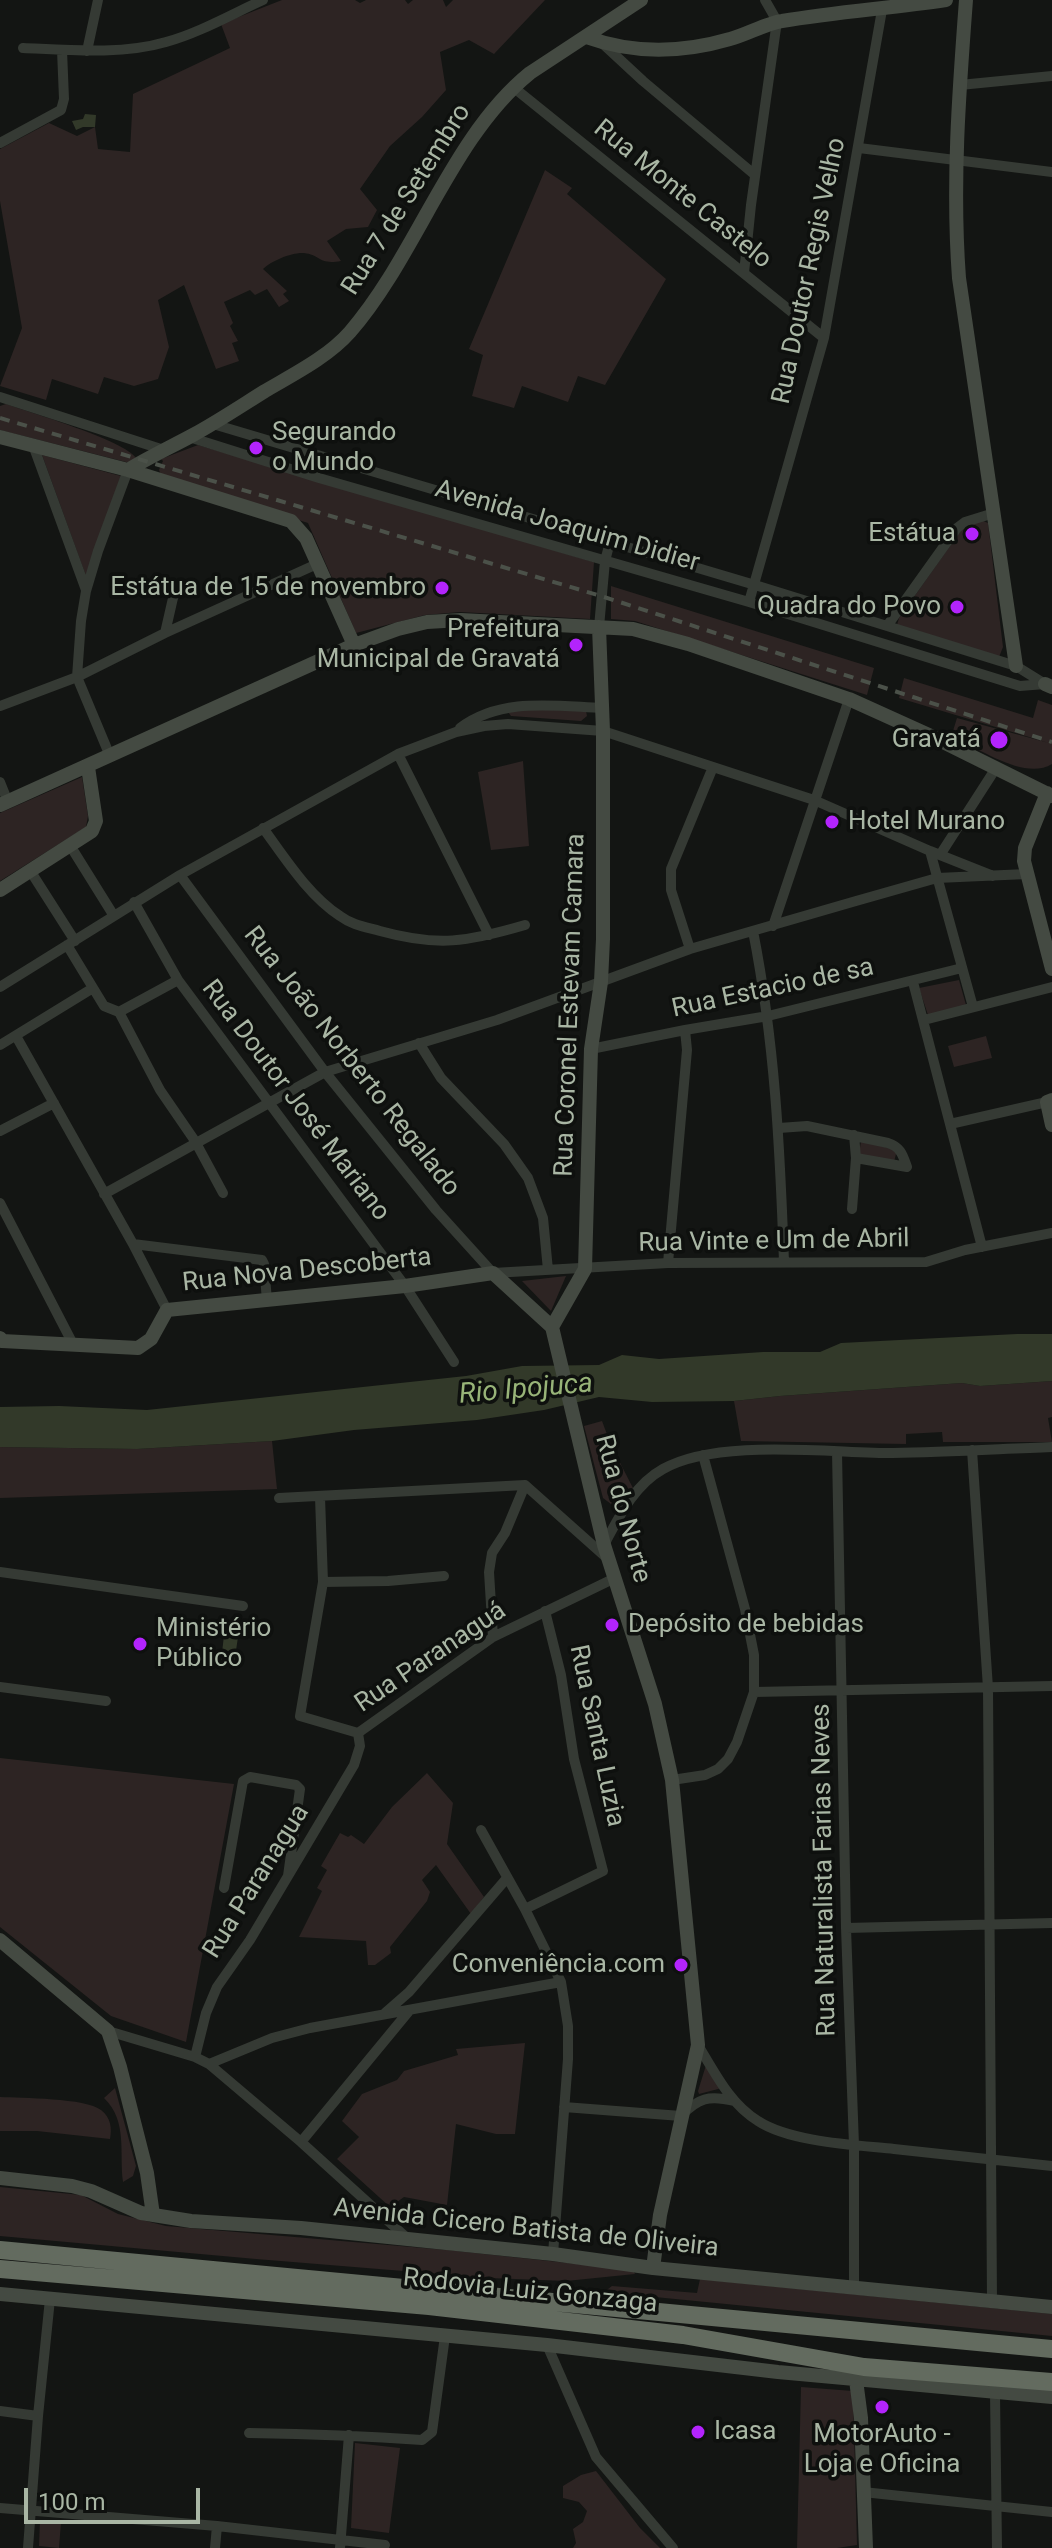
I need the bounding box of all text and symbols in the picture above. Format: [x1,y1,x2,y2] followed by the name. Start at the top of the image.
[336,99,478,301] street label: Rua 7 de Setembro
[587,114,777,276] street label: Rua Monte Castelo
[767,135,853,407] street label: Rua Doutor Regis Velho
[272,417,396,478] place label: Segurando o Mundo
[247,439,265,457] marker: Segurando o Mundo
[431,474,703,580] street label: Avenida Joaquim Didier
[868,518,956,550] place label: Estátua
[963,525,981,543] marker: Estátua
[110,572,426,604] place label: Estátua de 15 de novembro
[433,579,451,597] marker: Estátua de 15 de novembro
[757,591,941,623] place label: Quadra do Povo
[948,598,966,616] marker: Quadra do Povo
[317,614,560,676] place label: Prefeitura Municipal de Gravatá
[567,636,585,654] marker: Prefeitura Municipal de Gravatá
[892,724,981,756] place label: Gravatá
[988,729,1010,751] marker: Gravatá
[848,806,1005,838] place label: Hotel Murano
[823,813,841,831] marker: Hotel Murano
[549,833,593,1177] street label: Rua Coronel Estevam Camara
[236,921,466,1203] street label: Rua João Norberto Regalado
[669,952,877,1026] street label: Rua Estacio de sa
[194,974,396,1228] street label: Rua Doutor José Mariano
[638,1224,910,1260] street label: Rua Vinte e Um de Abril
[181,1242,433,1300] street label: Rua Nova Descoberta
[458,1367,594,1413] water label: Rio Ipojuca
[587,1432,657,1586] street label: Rua do Norte
[350,1596,512,1720] street label: Rua Paranaguá
[628,1609,864,1641] place label: Depósito de bebidas
[156,1613,271,1674] place label: Ministério Público
[603,1616,621,1634] marker: Depósito de bebidas
[131,1635,149,1653] marker: Ministério Público
[561,1642,631,1830] street label: Rua Santa Luzia
[806,1703,844,2037] street label: Rua Naturalista Farias Neves
[197,1799,317,1965] street label: Rua Paranagua
[452,1949,665,1981] place label: Conveniência.com
[672,1956,690,1974] marker: Conveniência.com
[332,2193,720,2265] street label: Avenida Cicero Batista de Oliveira
[401,2263,659,2321] street label: Rodovia Luiz Gonzaga
[873,2398,891,2416] marker: MotorAuto - Loja e Oficina
[714,2416,776,2448] place label: Icasa
[804,2419,960,2480] place label: MotorAuto - Loja e Oficina
[689,2423,707,2441] marker: Icasa
[28,2472,204,2522] scale bar
[38,2488,105,2516] text: 100 m

